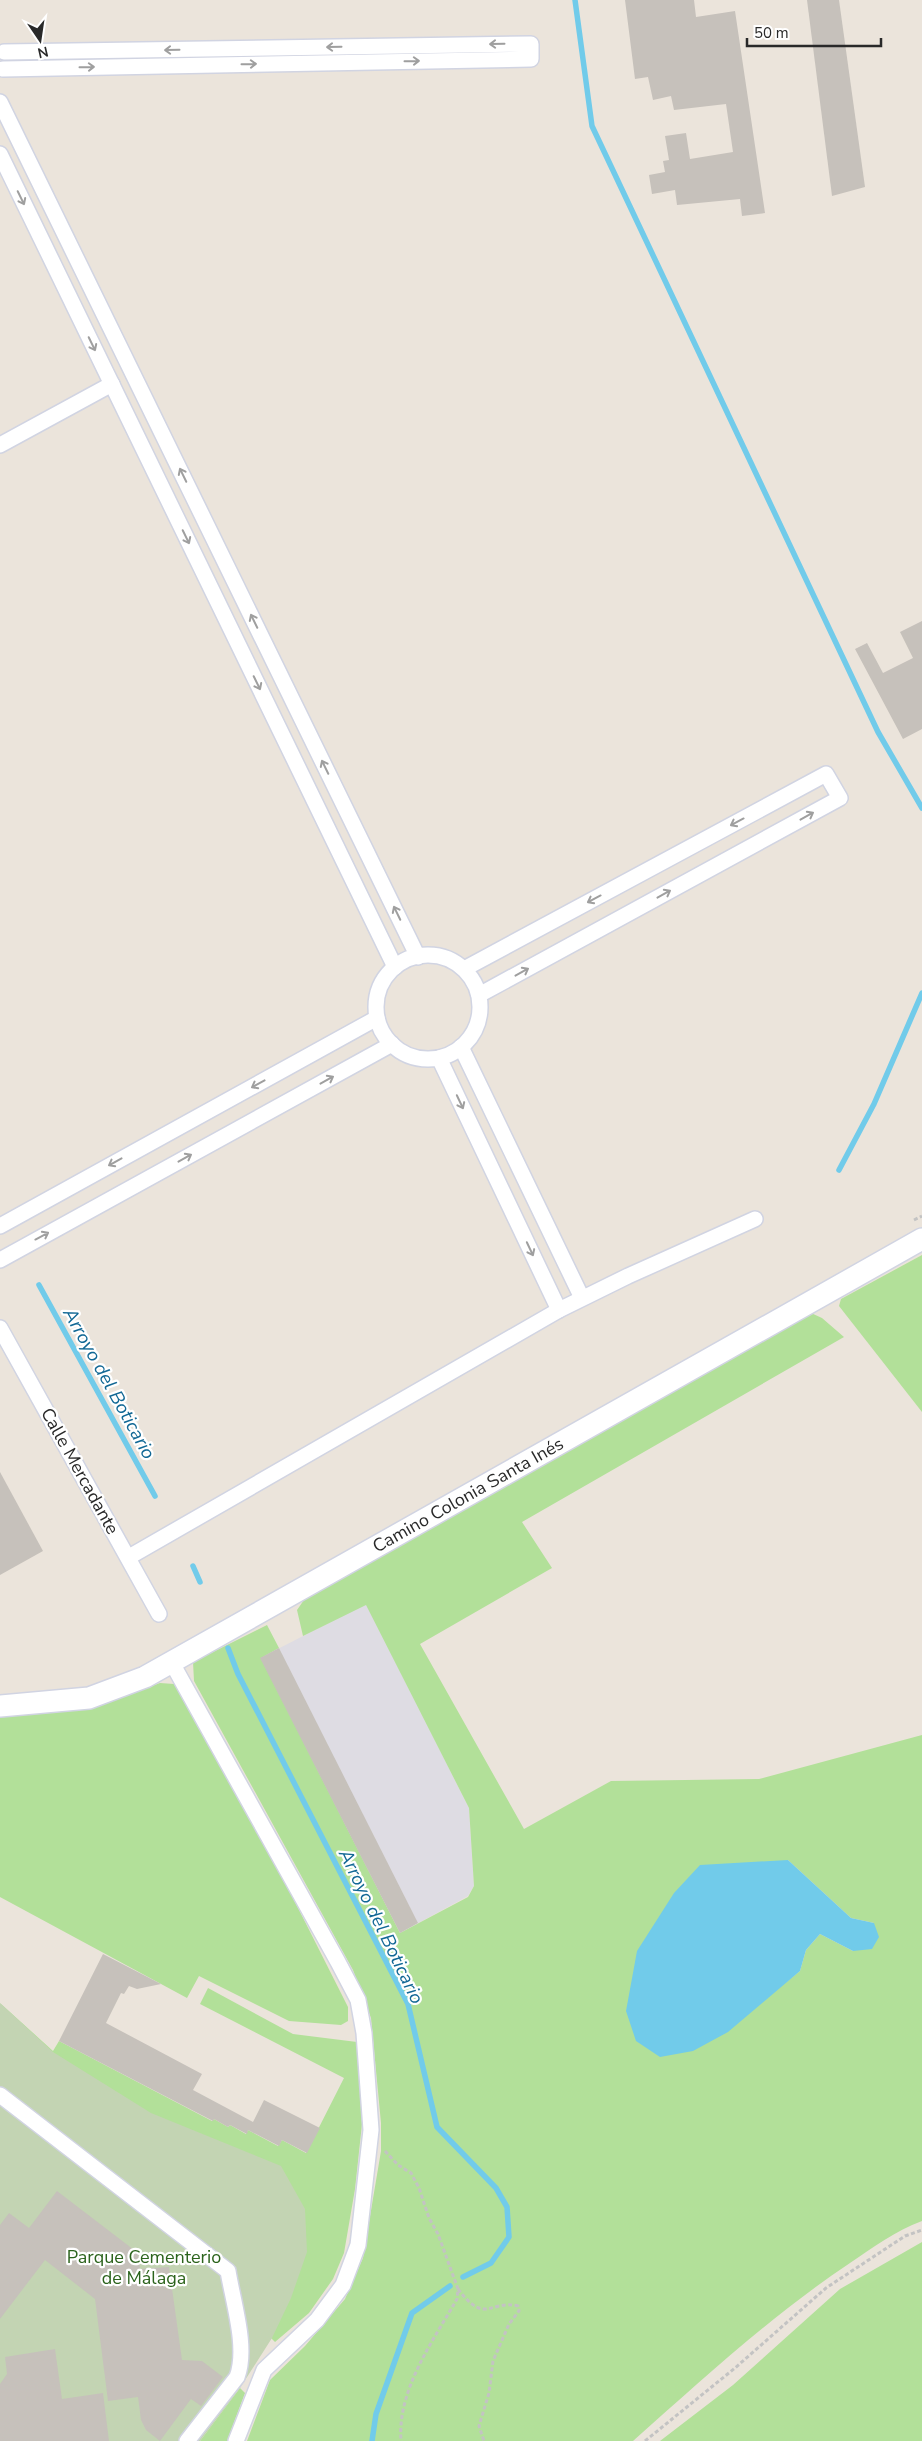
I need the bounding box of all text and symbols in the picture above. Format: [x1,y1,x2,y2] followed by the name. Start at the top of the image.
[15,15,65,65] north arrow
[747,15,881,47] scale bar
[754,23,789,43] text: 50 m
[489,39,506,49] one-way arrow
[36,42,50,63] text: N
[327,42,343,52] one-way arrow
[164,45,180,54] one-way arrow
[403,56,419,66] one-way arrow
[240,59,257,69] one-way arrow
[78,62,94,72] one-way arrow
[16,190,26,205] one-way arrow
[88,336,97,351] one-way arrow
[177,468,187,483] one-way arrow
[182,529,191,544] one-way arrow
[249,614,258,629] one-way arrow
[253,675,262,690] one-way arrow
[320,760,330,775] one-way arrow
[799,811,814,820] one-way arrow
[730,818,745,827] one-way arrow
[657,889,672,899] one-way arrow
[587,895,602,905] one-way arrow
[391,906,401,921] one-way arrow
[514,967,529,977] one-way arrow
[320,1074,334,1084] one-way arrow
[251,1079,265,1089] one-way arrow
[456,1094,466,1109] one-way arrow
[177,1152,192,1162] one-way arrow
[108,1157,123,1167] one-way arrow
[35,1230,49,1240] one-way arrow
[525,1241,535,1256] one-way arrow
[56,1302,162,1464] water label: Arroyo del Boticario
[35,1403,125,1539] street label: Calle Mercadante
[368,1431,568,1558] street label: Camino Colonia Santa Inés
[332,1844,430,2008] water label: Arroyo del Boticario
[67,2245,221,2290] park label: Parque Cementerio de Málaga

